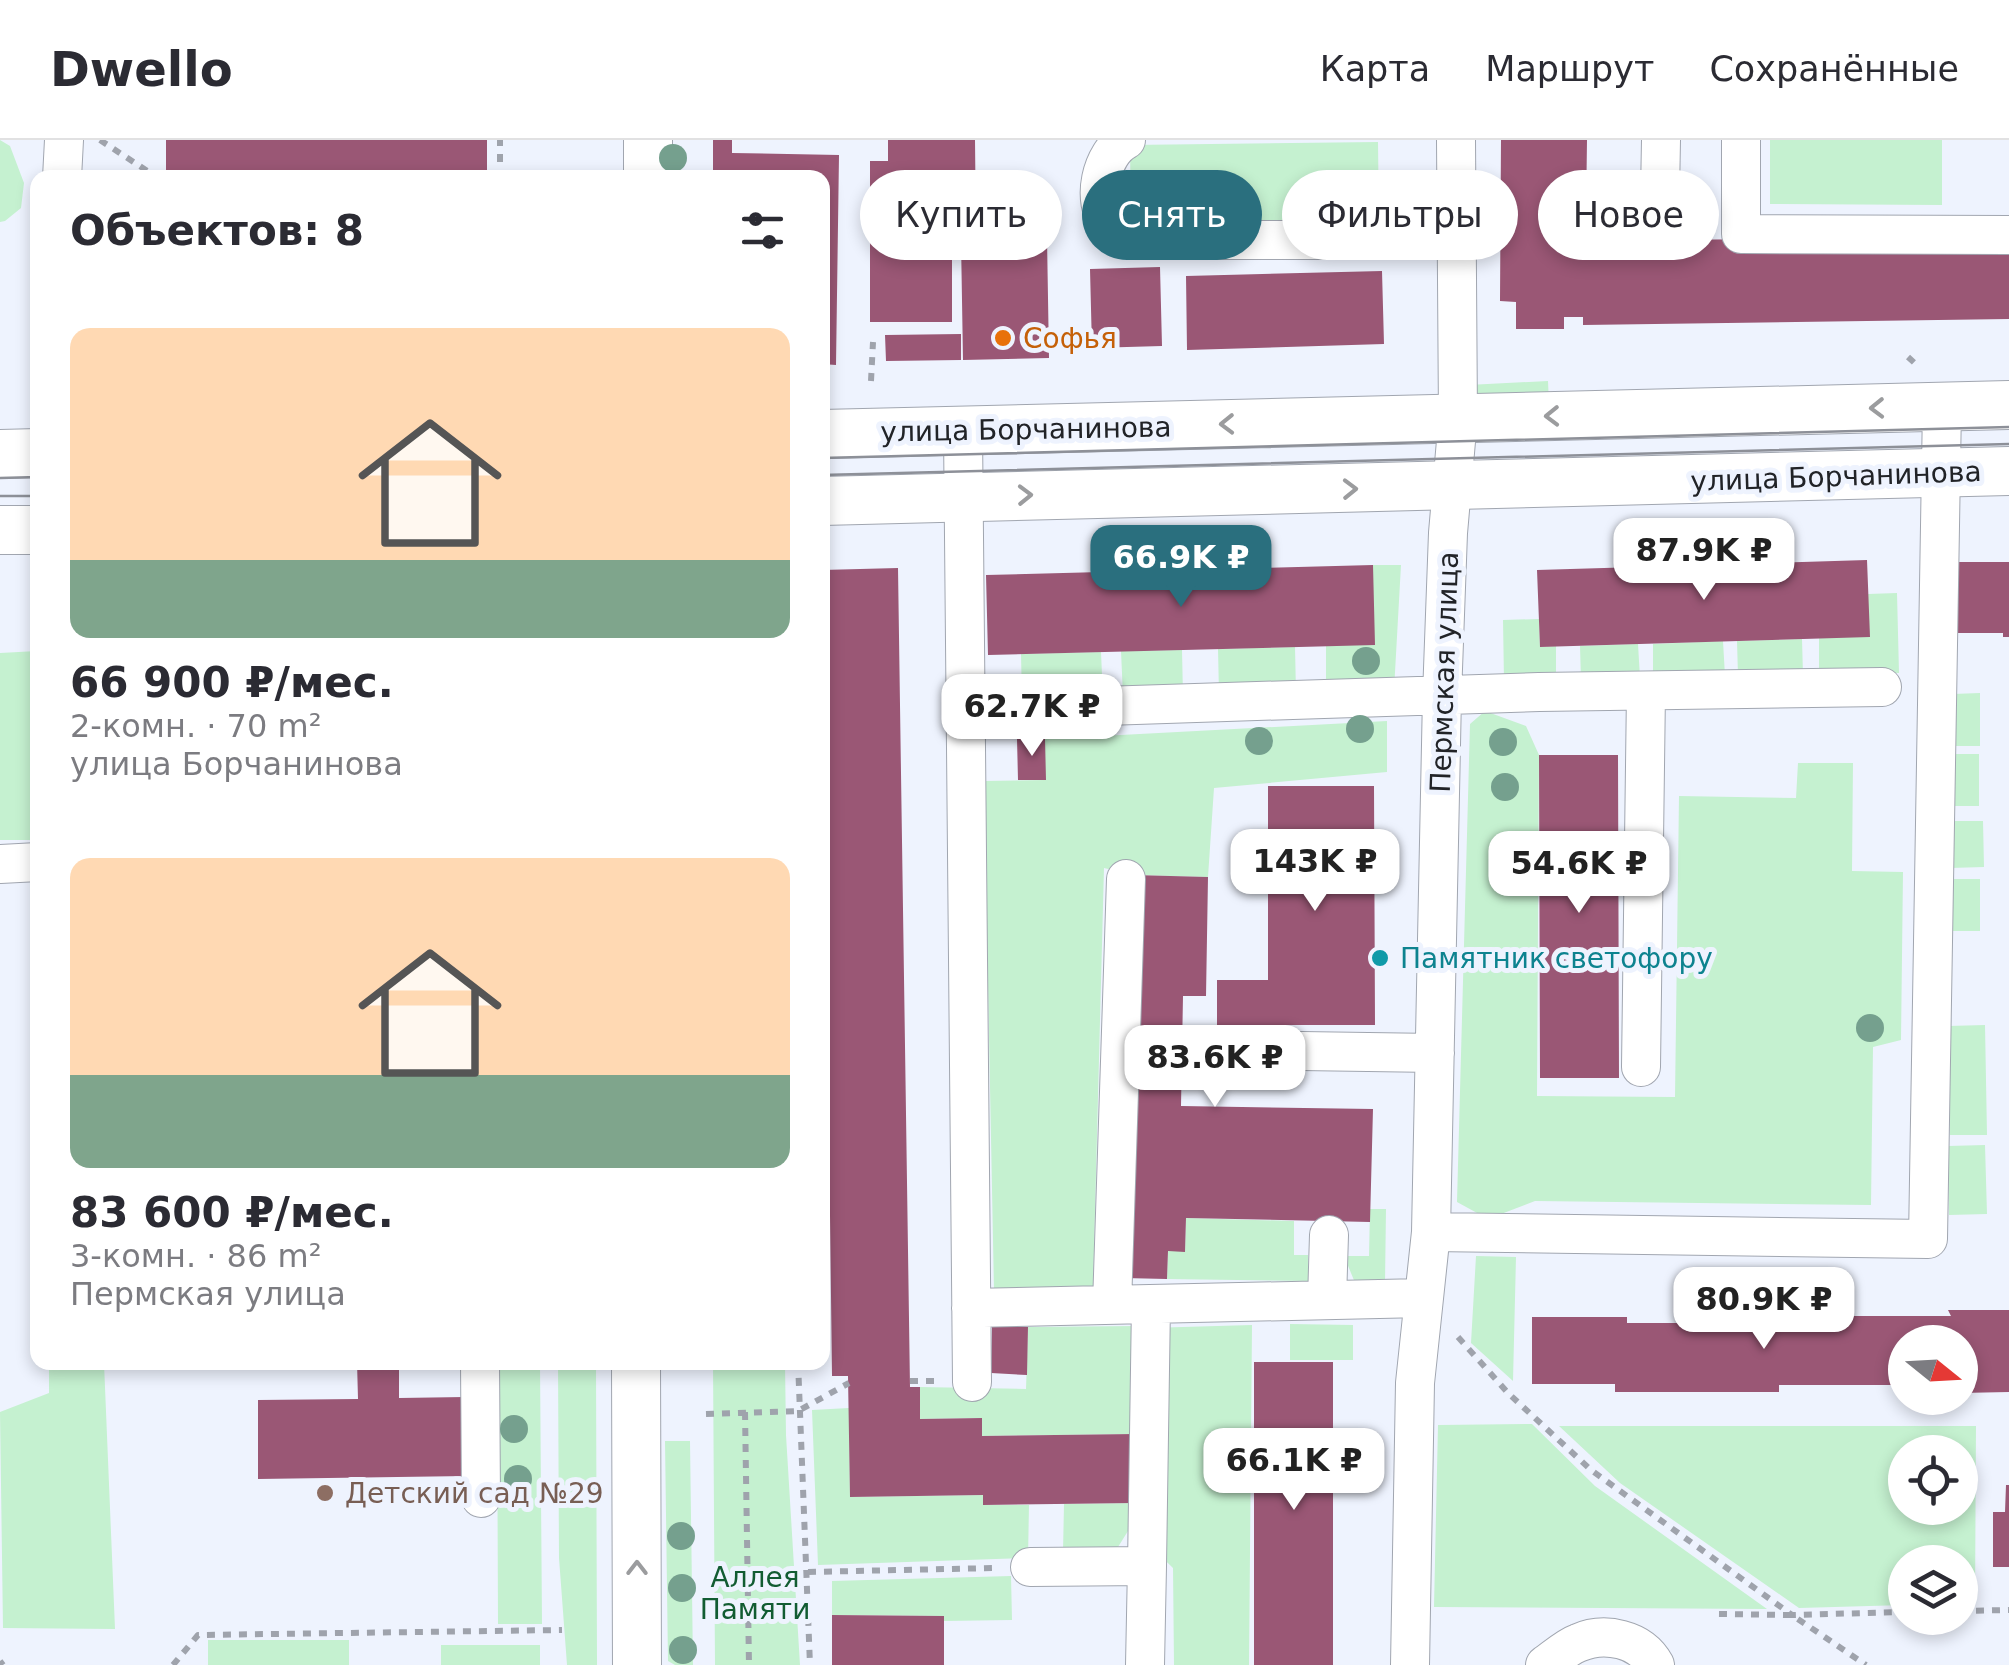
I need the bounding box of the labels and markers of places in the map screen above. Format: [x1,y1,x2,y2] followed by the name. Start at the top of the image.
[1023,322,1117,355] place label: Софья
[992,327,1014,349] marker: Софья
[1612,518,1796,603] pin: 87.9K ₽
[1089,525,1273,610] pin: 66.9K ₽
[940,674,1124,759] pin: 62.7K ₽
[1234,829,1396,914] pin: 143K ₽
[1487,831,1671,916] pin: 54.6K ₽
[1400,942,1713,975] place label: Памятник светофору
[1369,947,1391,969] marker: Памятник светофору
[1123,1025,1307,1110] pin: 83.6K ₽
[1672,1267,1856,1352] pin: 80.9K ₽
[1202,1428,1386,1513] pin: 66.1K ₽
[345,1477,604,1510] place label: Детский сад №29
[314,1482,336,1504] marker: Детский сад №29

